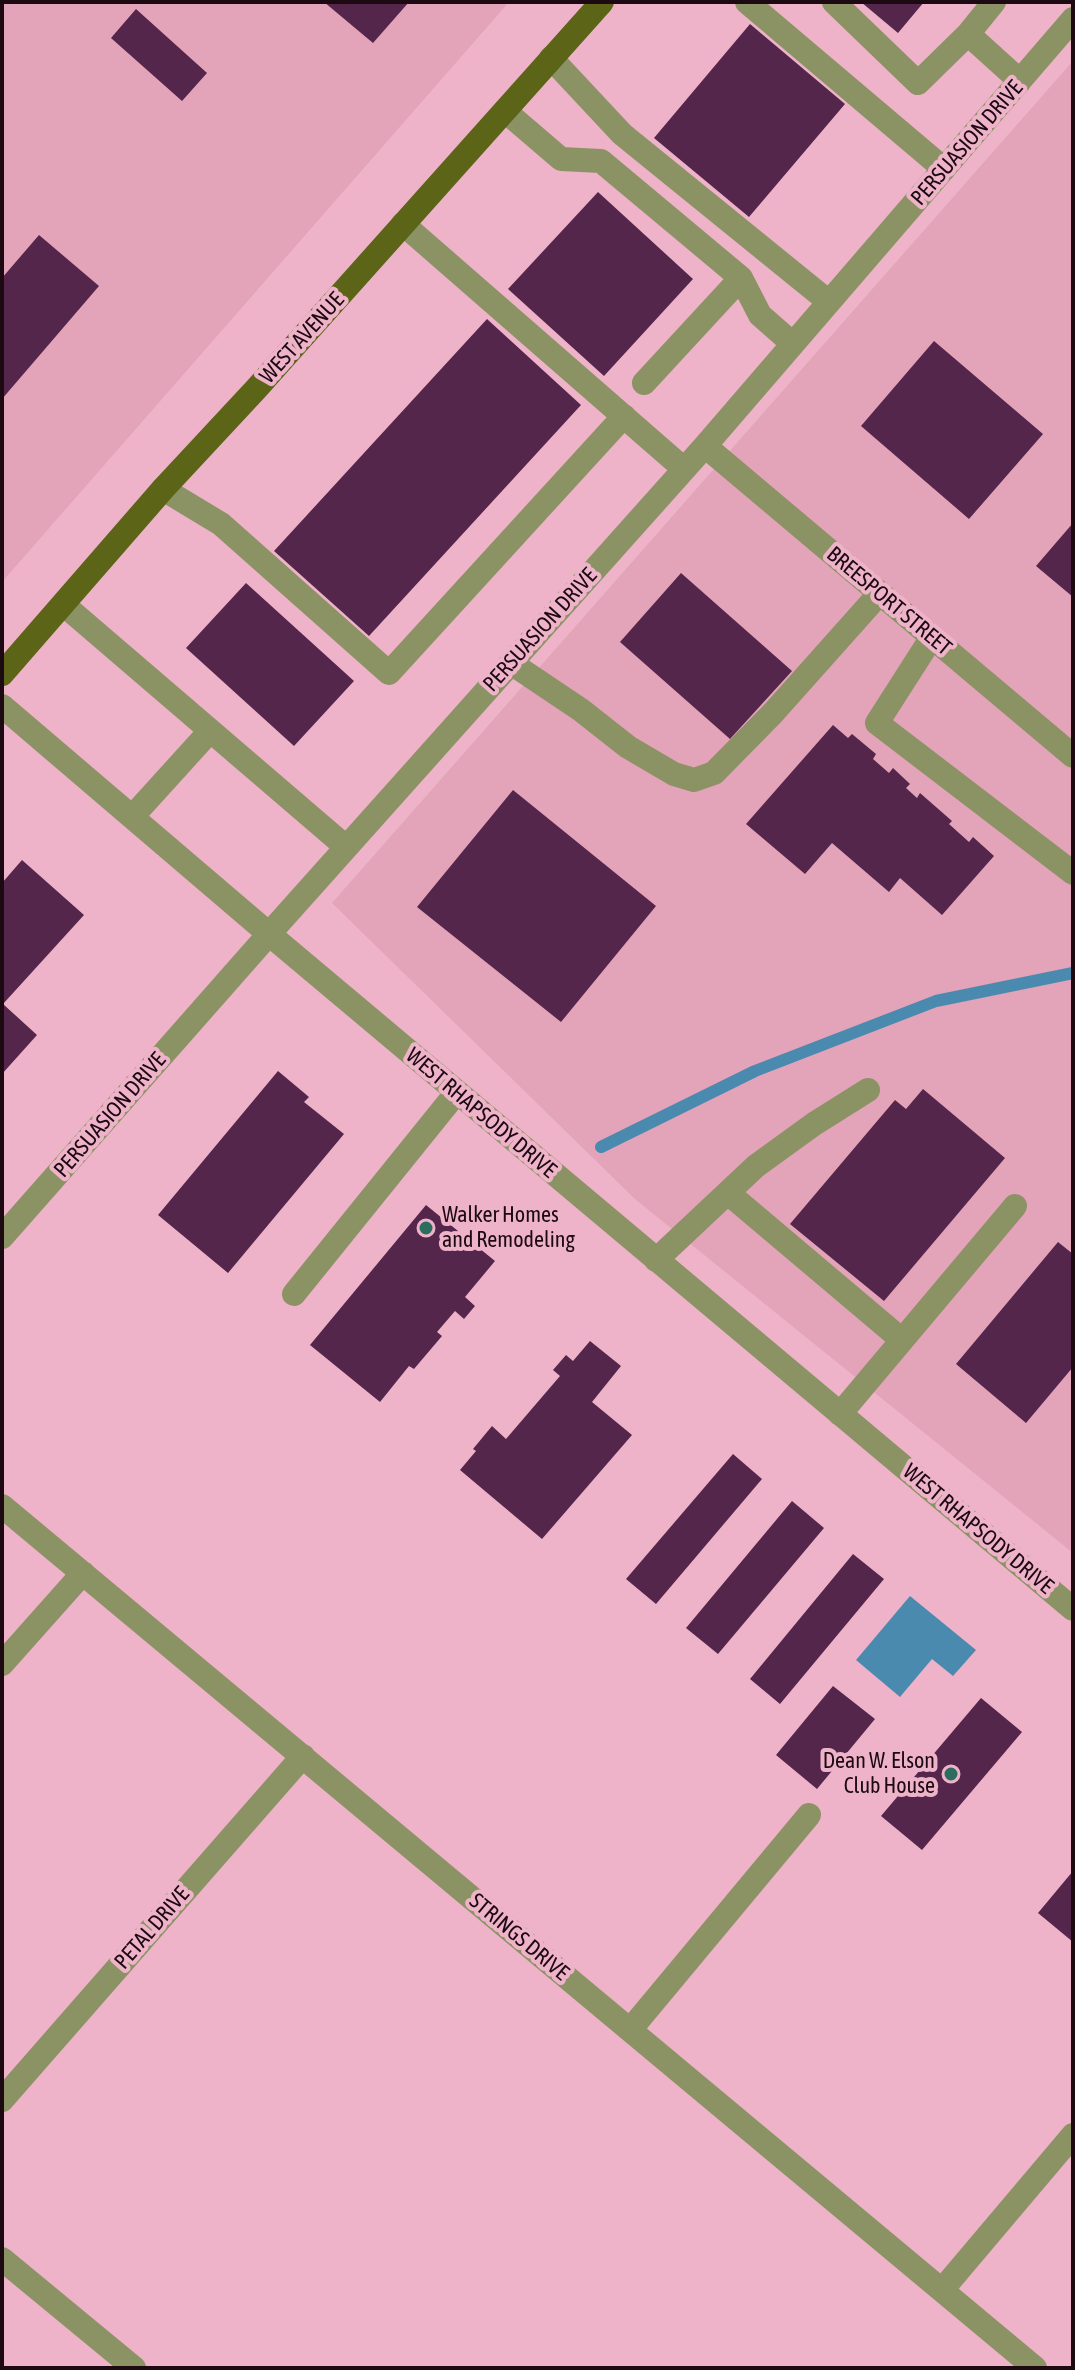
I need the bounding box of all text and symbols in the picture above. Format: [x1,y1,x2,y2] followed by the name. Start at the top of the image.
[906,75,1028,211] street label: PERSUASION DRIVE
[254,287,350,389] street label: WEST AVENUE
[821,541,957,661] street label: BREESPORT STREET
[478,563,602,697] street label: PERSUASION DRIVE
[400,1042,562,1184] street label: WEST RHAPSODY DRIVE
[49,1047,171,1183] street label: PERSUASION DRIVE
[442,1202,575,1254] place label: Walker Homes and Remodeling
[417,1219,435,1237] marker: Walker Homes and Remodeling
[897,1458,1059,1600] street label: WEST RHAPSODY DRIVE
[823,1748,935,1800] place label: Dean W. Elson Club House
[942,1765,960,1783] marker: Dean W. Elson Club House
[109,1881,195,1975] street label: PETAL DRIVE
[464,1888,574,1986] street label: STRINGS DRIVE

